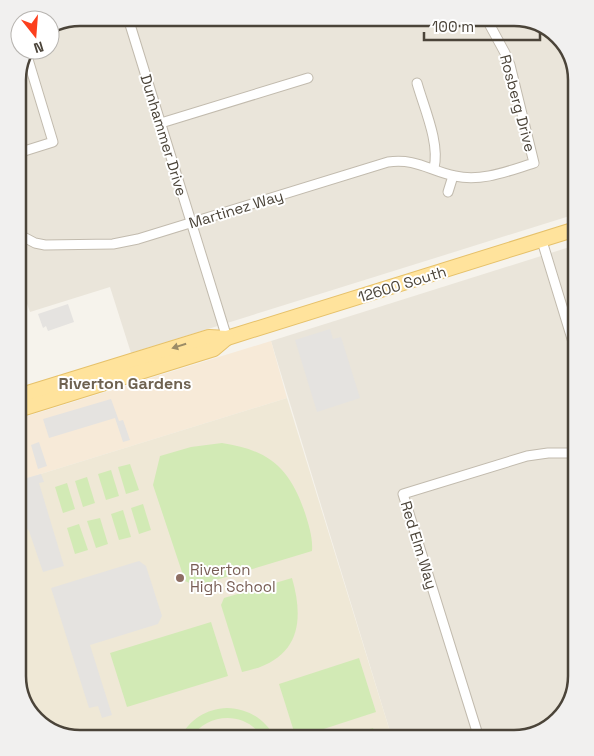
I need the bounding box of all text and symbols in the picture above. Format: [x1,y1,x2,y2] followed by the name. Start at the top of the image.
[10,10,60,60] north arrow
[424,10,540,42] scale bar
[432,17,474,36] text: 100 m
[32,37,46,57] text: N
[496,52,540,154] street label: Rosberg Drive
[136,72,192,198] street label: Dunhammer Drive
[186,186,286,232] street label: Martinez Way
[356,262,448,306] street label: 12600 South
[172,342,187,350] one-way arrow
[59,373,191,394] district label: Riverton Gardens
[397,499,441,591] street label: Red Elm Way
[190,560,276,596] place label: Riverton High School
[174,572,186,584] marker: Riverton High School

